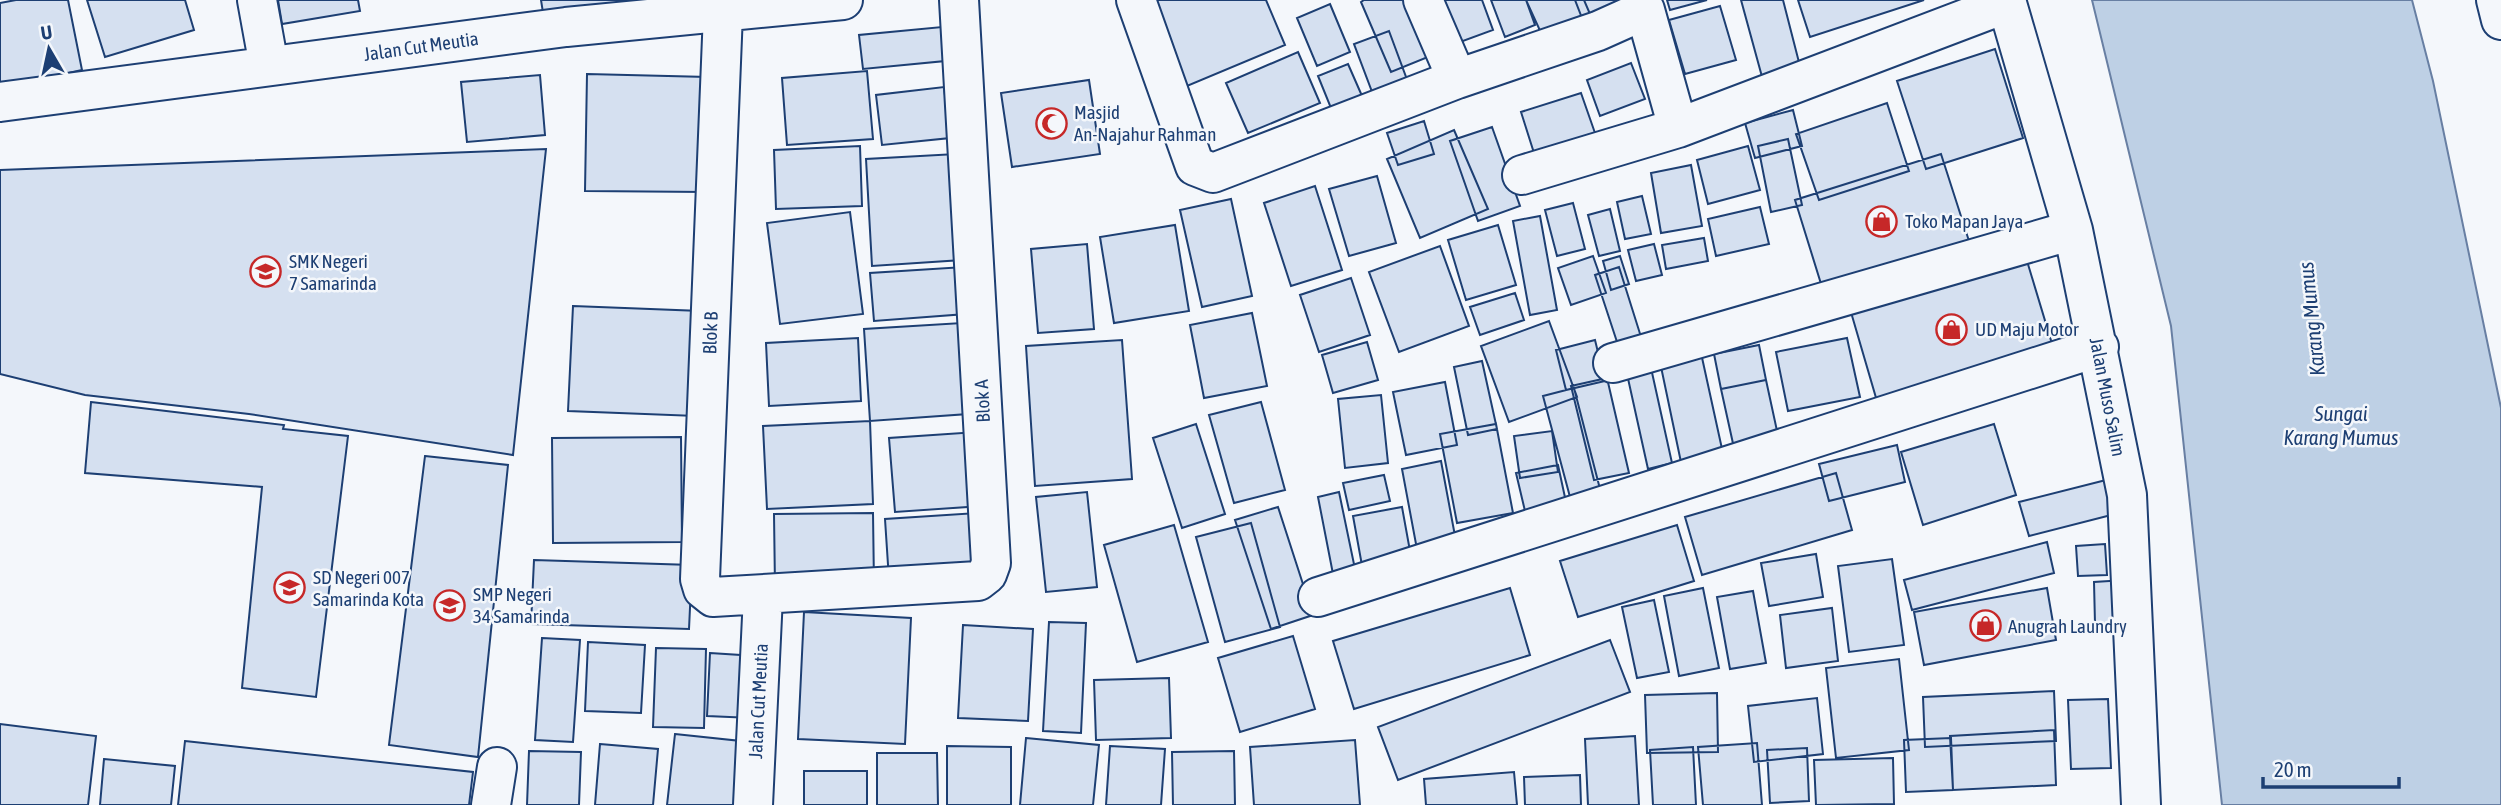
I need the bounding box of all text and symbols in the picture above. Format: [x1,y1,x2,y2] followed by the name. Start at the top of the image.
[14,14,84,84] north arrow
[39,20,54,44] text: U
[362,27,480,65] street label: Jalan Cut Meutia
[1074,101,1216,145] place label: Masjid An-Najahur Rahman
[1034,106,1068,140] mosque icon: Masjid An-Najahur Rahman
[1865,204,1899,238] shop icon: Toko Mapan Jaya
[1905,210,2023,232] place label: Toko Mapan Jaya
[289,250,377,294] place label: SMK Negeri 7 Samarinda
[249,255,283,289] school or university icon: SMK Negeri 7 Samarinda
[2293,261,2329,377] water label: Karang Mumus
[698,311,722,355] street label: Blok B
[1935,312,1969,346] shop icon: UD Maju Motor
[1975,318,2079,340] place label: UD Maju Motor
[2086,336,2130,458] street label: Jalan Muso Salim
[970,378,994,423] street label: Blok A
[2284,401,2398,449] water label: Sungai Karang Mumus
[313,566,424,610] place label: SD Negeri 007 Samarinda Kota
[273,571,307,605] school or university icon: SD Negeri 007 Samarinda Kota
[473,583,570,627] place label: SMP Negeri 34 Samarinda
[433,588,467,622] school or university icon: SMP Negeri 34 Samarinda
[1968,609,2002,643] shop icon: Anugrah Laundry
[2008,615,2127,637] place label: Anugrah Laundry
[744,643,772,759] street label: Jalan Cut Meutia
[2263,746,2400,790] scale bar
[2274,757,2312,781] text: 20 m

